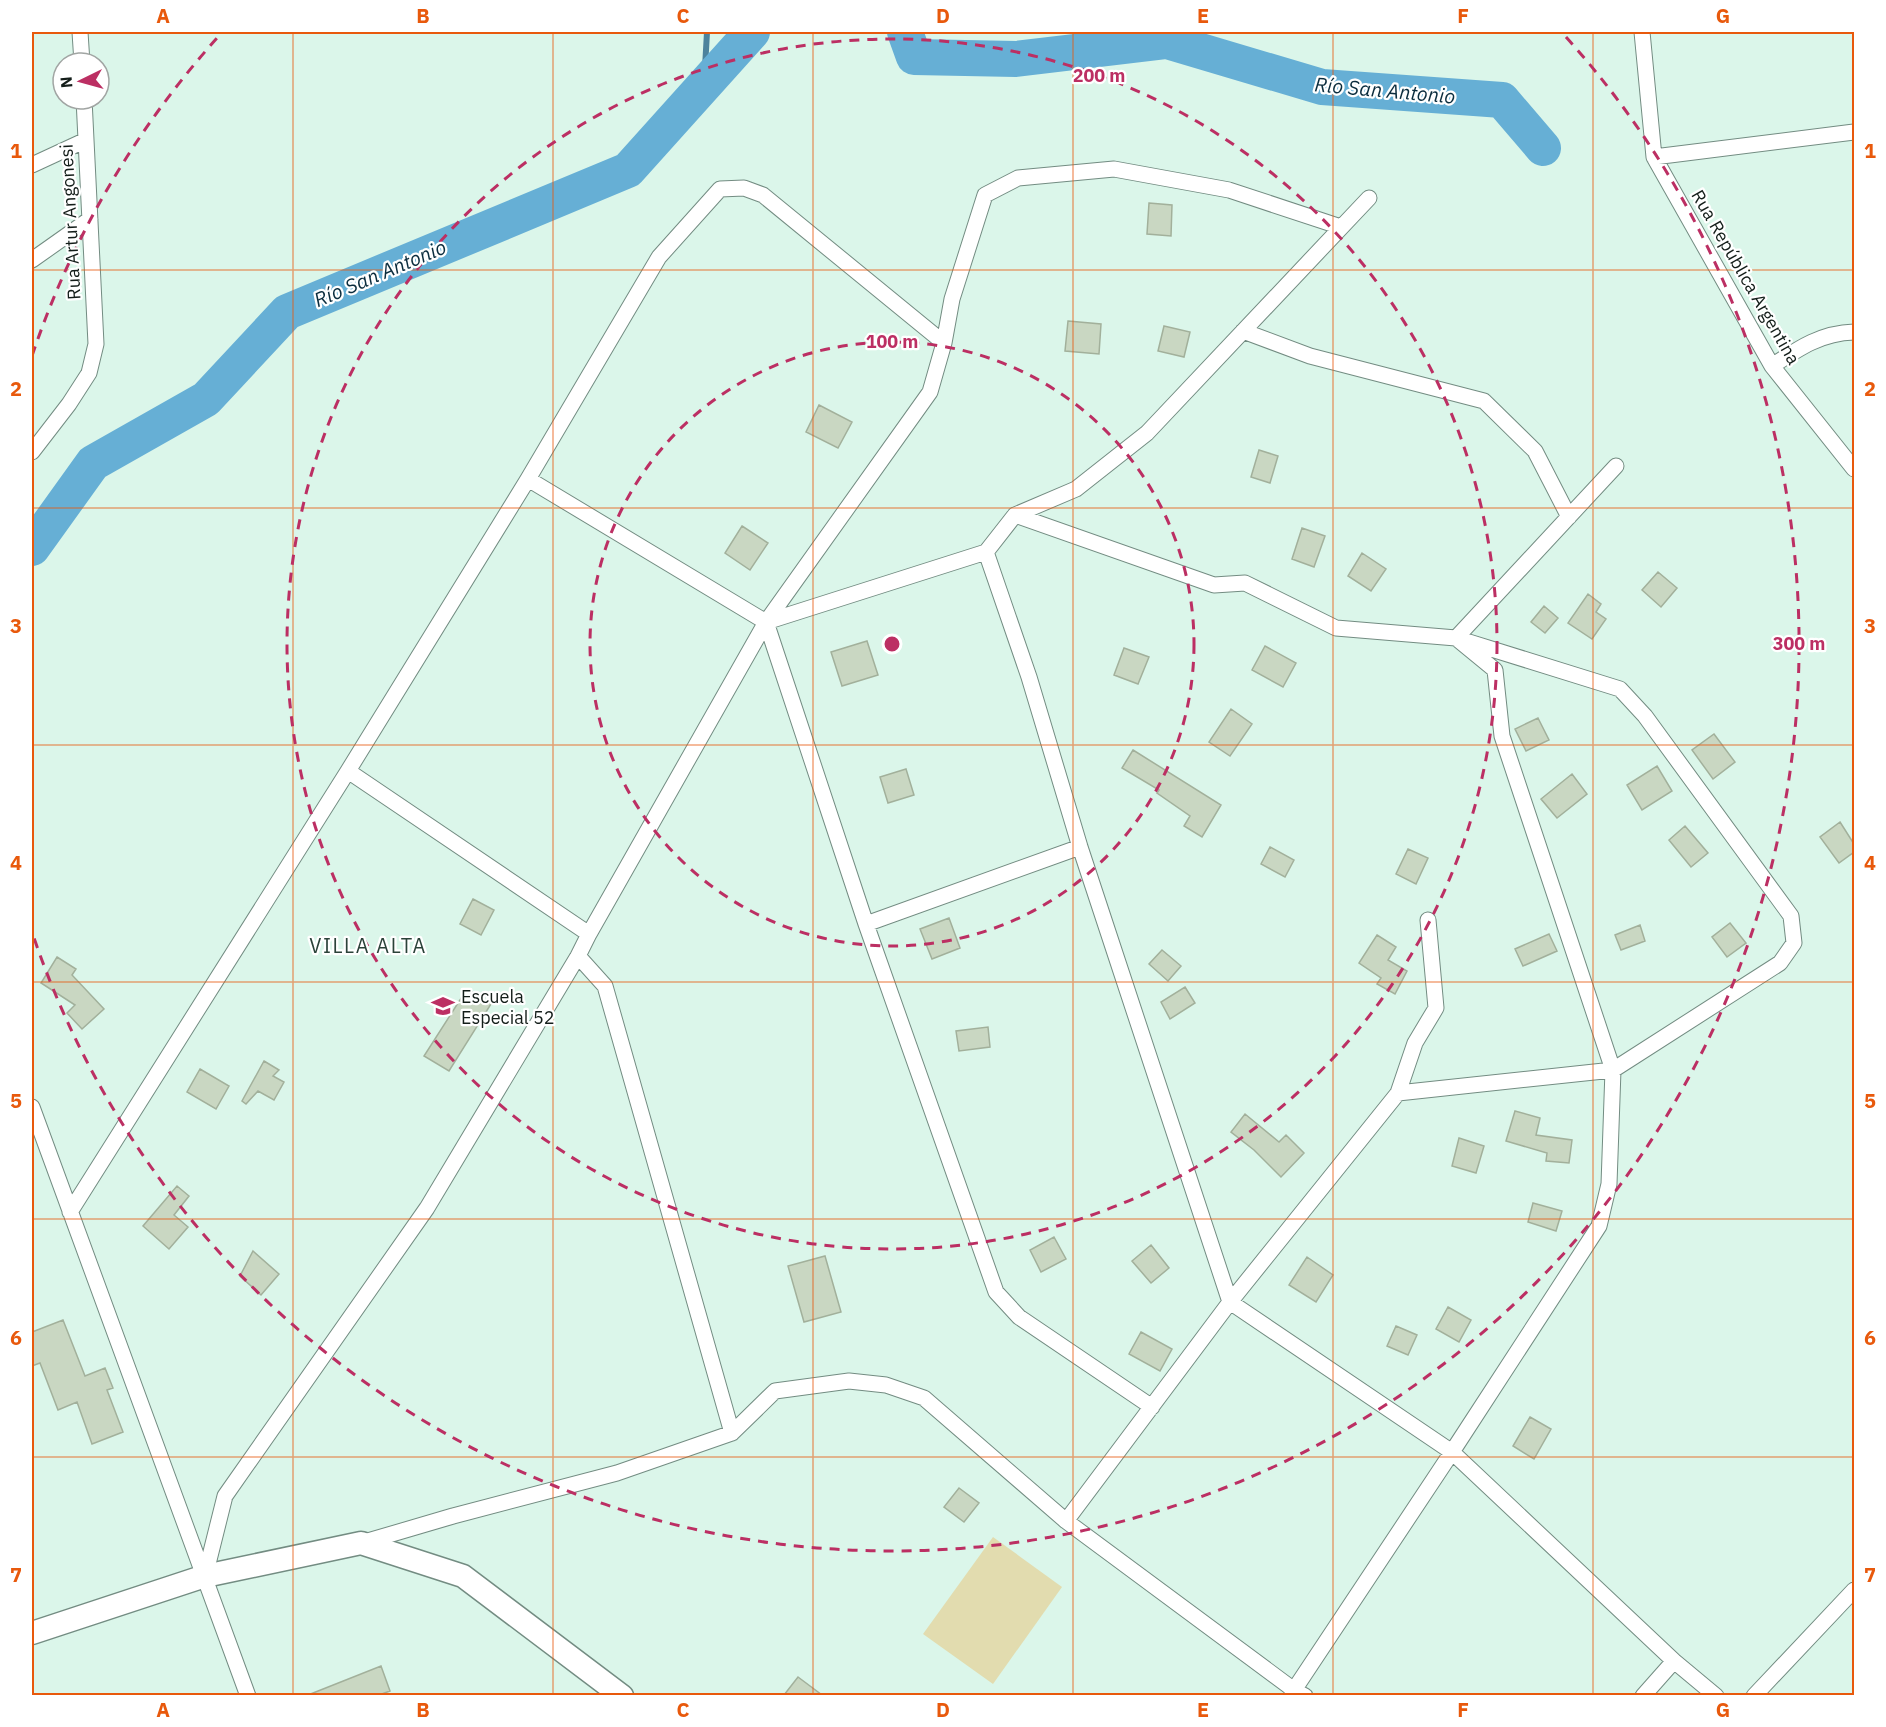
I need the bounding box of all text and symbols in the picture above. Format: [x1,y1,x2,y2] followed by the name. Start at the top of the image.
[156,2,170,29] text: A
[416,2,430,29] text: B
[676,2,690,29] text: C
[936,2,950,29] text: D
[1197,2,1209,29] text: E
[1457,2,1469,29] text: F
[1716,2,1730,29] text: G
[51,51,111,111] north arrow
[1073,64,1125,87] text: 200 m
[1313,70,1457,110] water label: Río San Antonio
[56,76,77,89] text: N
[10,137,22,164] text: 1
[1864,137,1876,164] text: 1
[54,144,86,300] street label: Rua Artur Angonesi
[1687,185,1806,369] street label: Rua República Argentina
[310,233,450,313] water label: Río San Antonio
[866,330,918,353] text: 100 m
[10,375,22,402] text: 2
[1864,375,1876,402] text: 2
[10,612,22,639] text: 3
[1864,612,1876,639] text: 3
[1773,632,1825,655] text: 300 m
[882,634,902,654] centre of rings
[10,849,22,876] text: 4
[1864,849,1876,876] text: 4
[309,932,427,959] district label: VILLA ALTA
[461,985,555,1029] place label: Escuela Especial 52
[430,993,456,1019] school or university icon: Escuela Especial 52
[10,1087,22,1114] text: 5
[1864,1087,1876,1114] text: 5
[10,1324,22,1351] text: 6
[1864,1324,1876,1351] text: 6
[10,1561,22,1588] text: 7
[1864,1561,1876,1588] text: 7
[156,1696,170,1723] text: A
[416,1696,430,1723] text: B
[676,1696,690,1723] text: C
[936,1696,950,1723] text: D
[1197,1696,1209,1723] text: E
[1457,1696,1469,1723] text: F
[1716,1696,1730,1723] text: G

